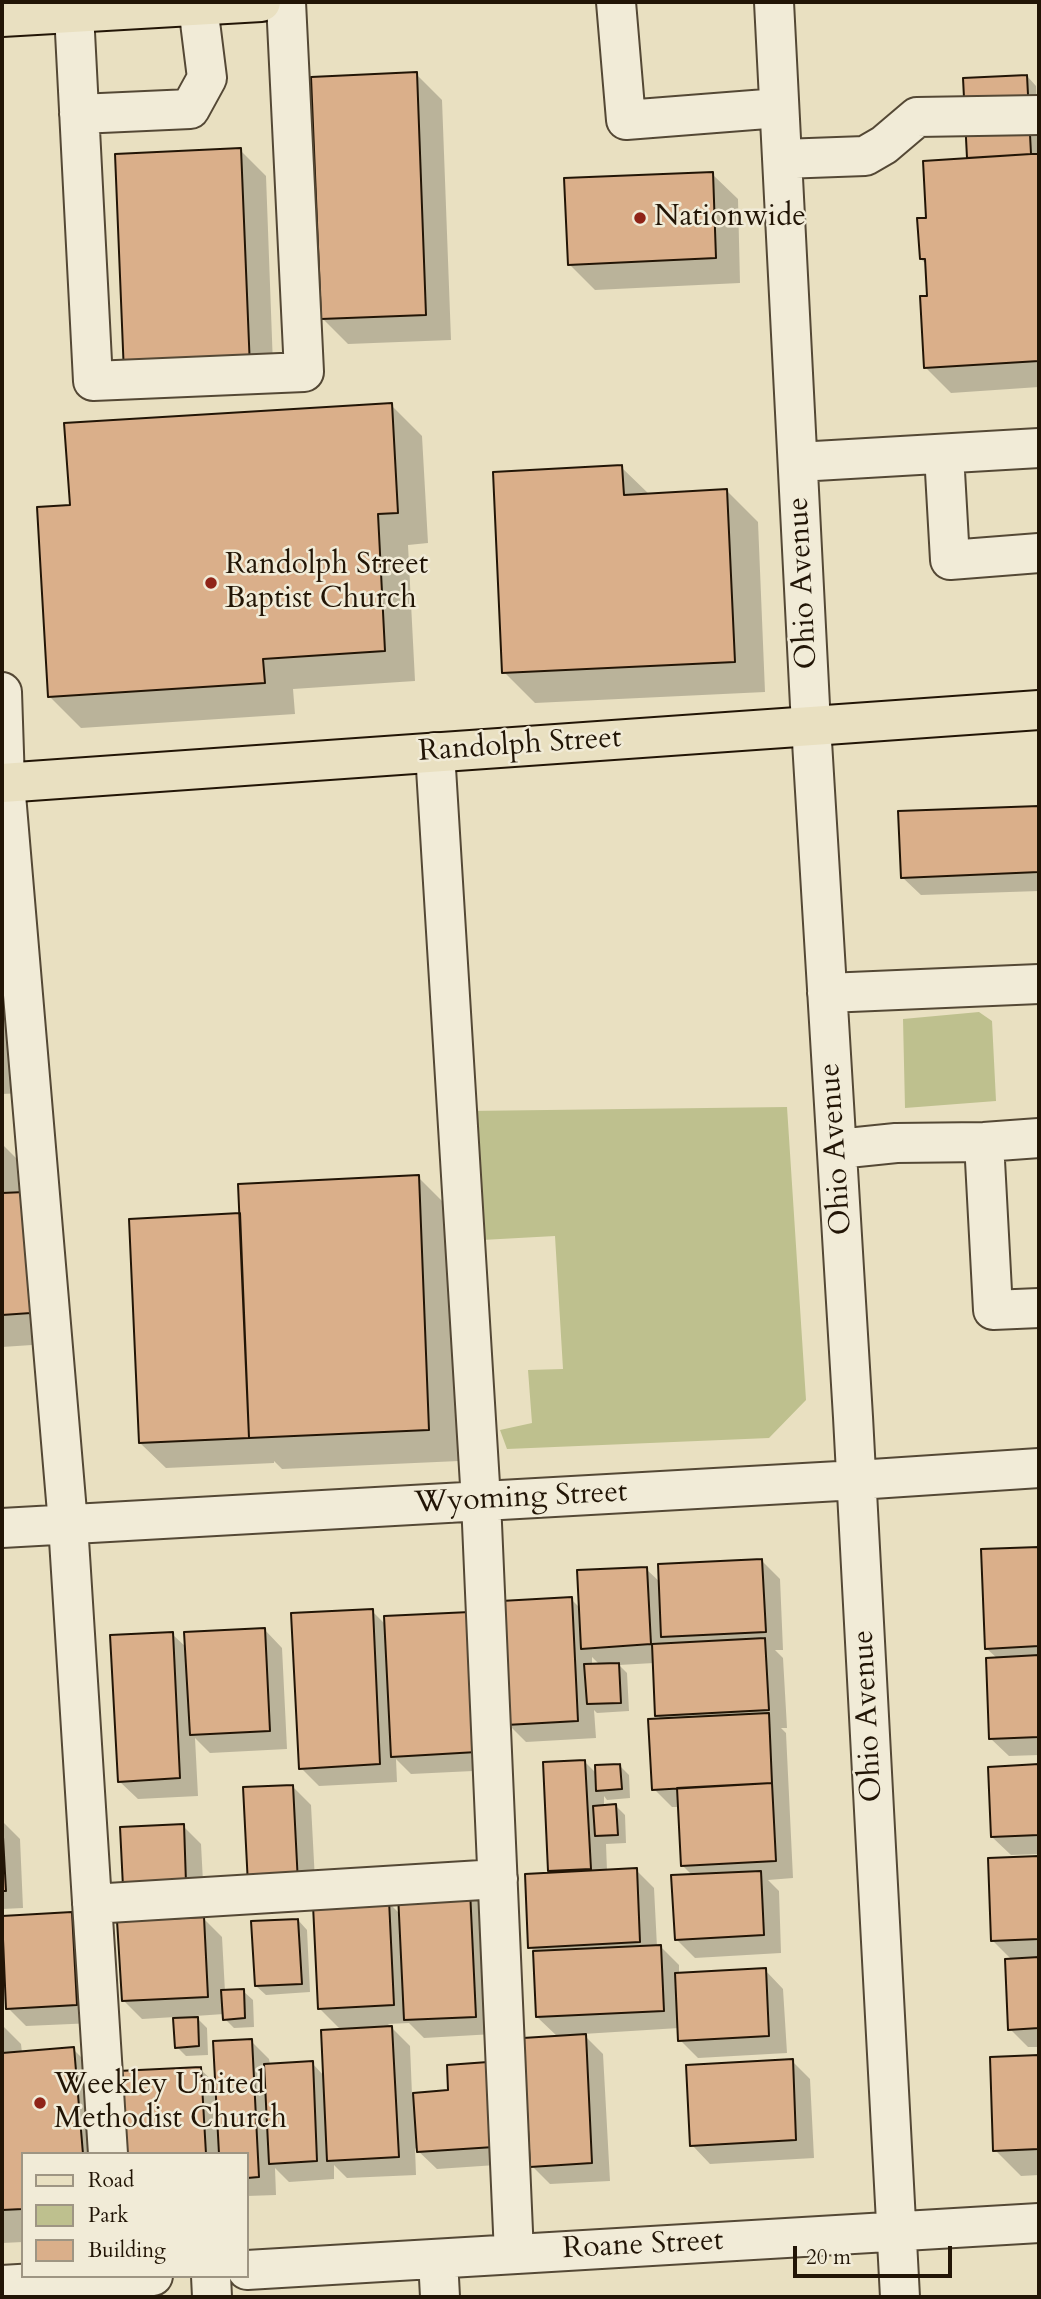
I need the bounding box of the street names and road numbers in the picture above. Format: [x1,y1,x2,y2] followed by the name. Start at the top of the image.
[782,496,826,670] street label: Ohio Avenue
[417,721,623,771] street label: Randolph Street
[813,1062,861,1236] street label: Ohio Avenue
[414,1475,628,1523] street label: Wyoming Street
[847,1629,891,1803] street label: Ohio Avenue
[562,2224,724,2268] street label: Roane Street

